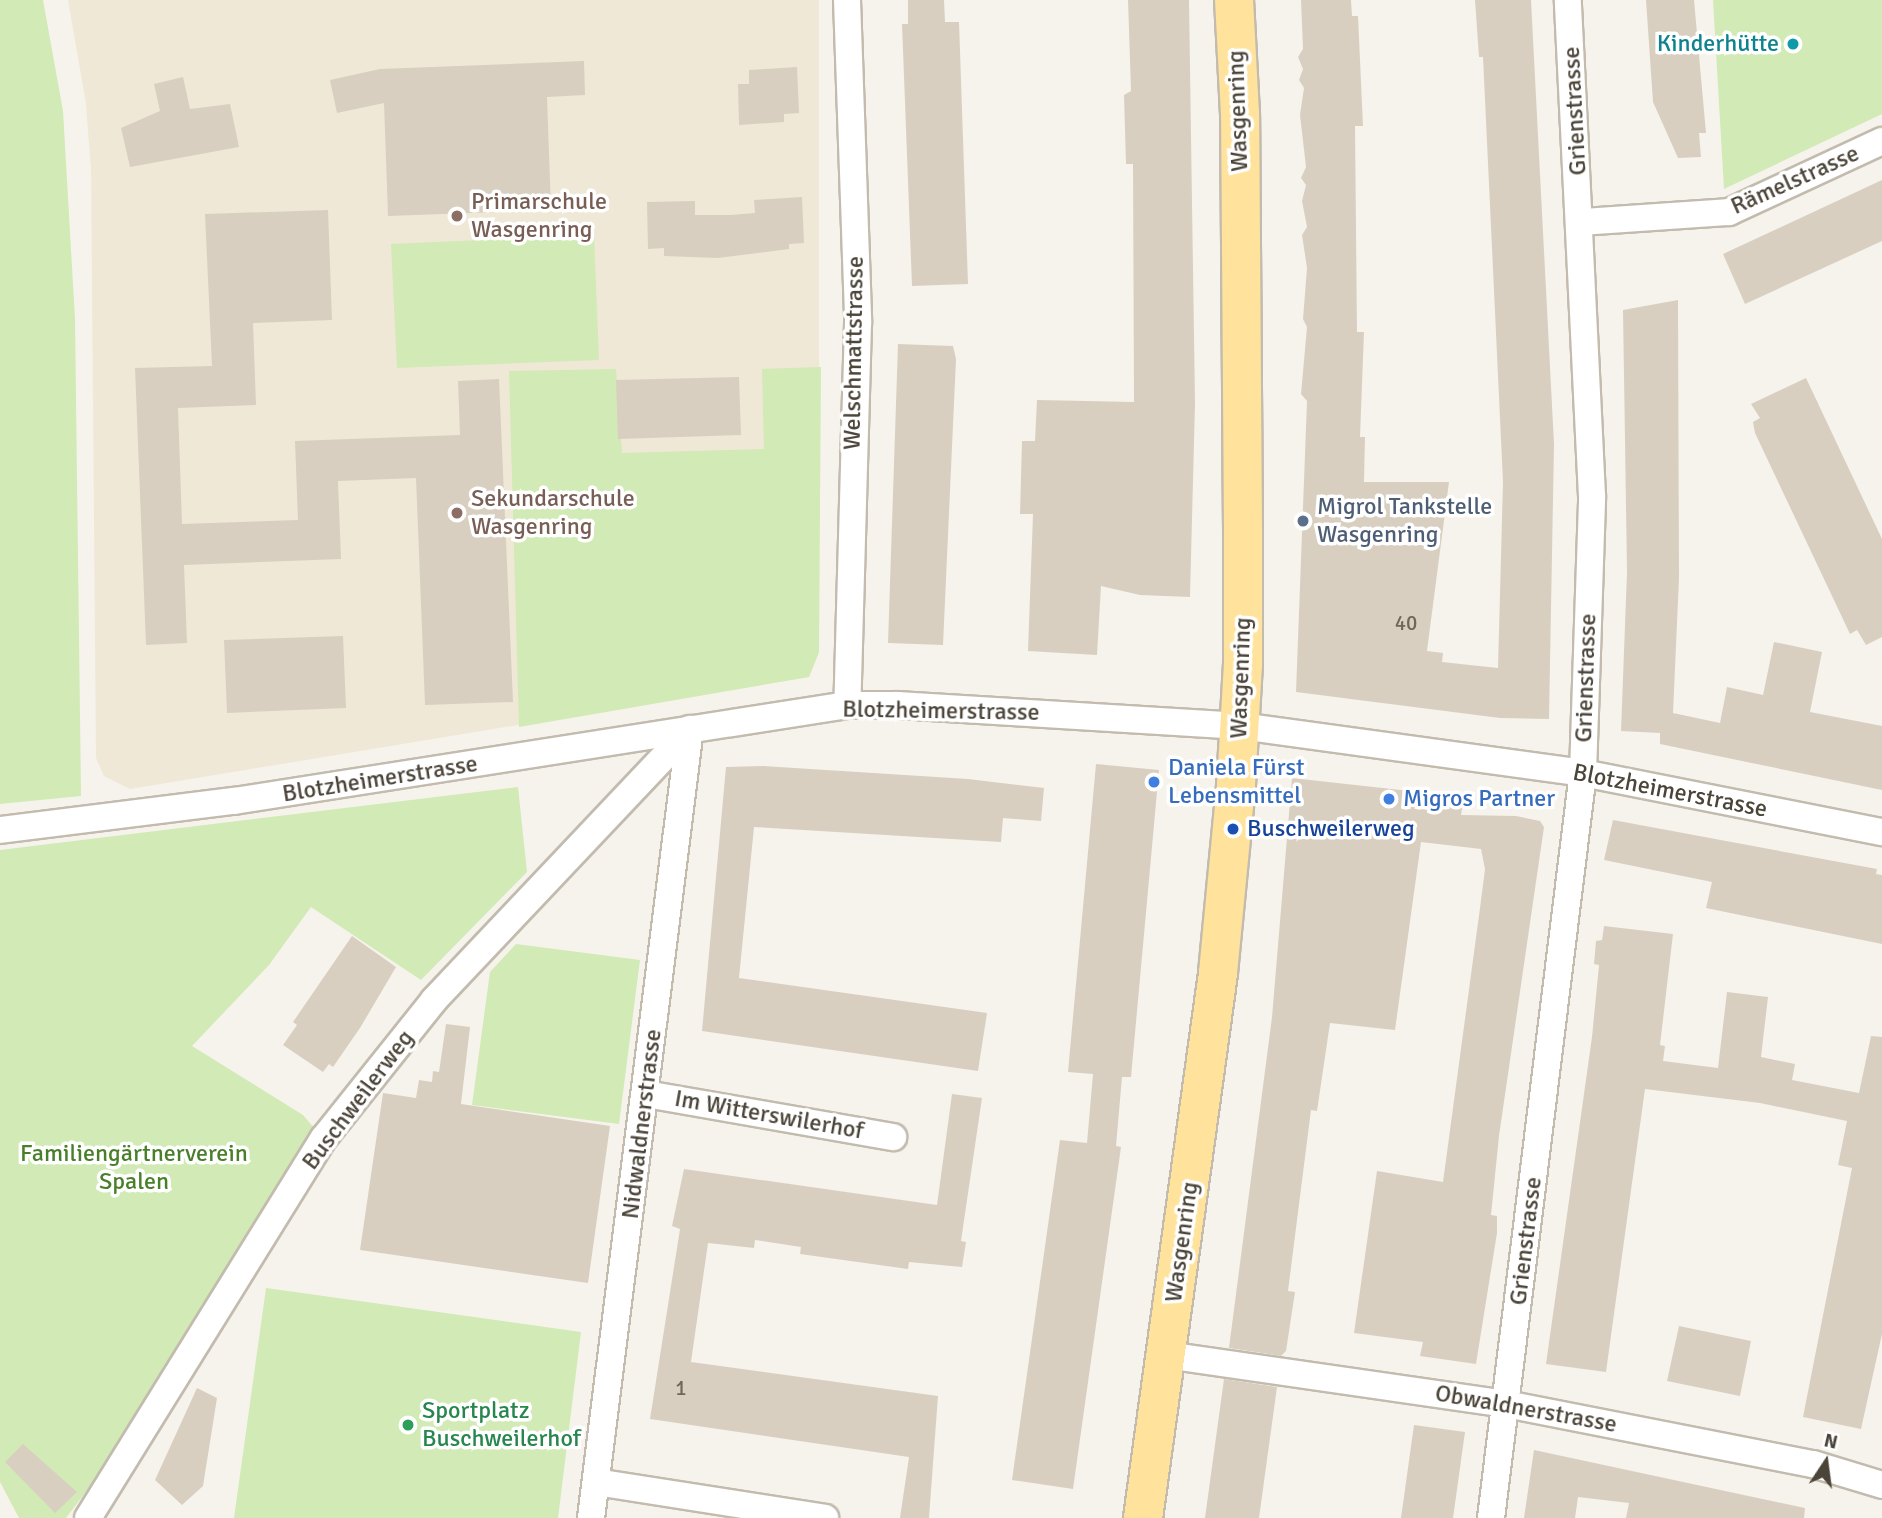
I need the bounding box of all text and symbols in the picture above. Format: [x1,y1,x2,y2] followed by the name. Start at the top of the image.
[1657,30,1779,58] place label: Kinderhütte
[1785,36,1801,52] marker: Kinderhütte
[1557,46,1593,176] street label: Grienstrasse
[1221,50,1255,172] street label: Wasgenring
[1726,139,1864,221] street label: Rämelstrasse
[471,188,607,244] place label: Primarschule Wasgenring
[449,208,465,224] marker: Primarschule Wasgenring
[838,256,870,450] street label: Welschmattstrasse
[471,485,635,541] place label: Sekundarschule Wasgenring
[1317,493,1492,549] place label: Migrol Tankstelle Wasgenring
[449,505,465,521] marker: Sekundarschule Wasgenring
[1295,513,1311,529] marker: Migrol Tankstelle Wasgenring
[1395,610,1417,636] house number: 40
[1569,613,1603,743] street label: Grienstrasse
[1224,617,1258,739] street label: Wasgenring
[842,695,1040,727] street label: Blotzheimerstrasse
[280,749,480,809] street label: Blotzheimerstrasse
[1168,754,1304,810] place label: Daniela Fürst Lebensmittel
[1570,758,1770,824] street label: Blotzheimerstrasse
[1146,774,1162,790] marker: Daniela Fürst Lebensmittel
[1403,785,1555,813] place label: Migros Partner
[1381,791,1397,807] marker: Migros Partner
[1247,815,1415,843] place label: Buschweilerweg
[1225,821,1241,837] marker: Buschweilerweg
[296,1024,420,1176] street label: Buschweilerweg
[616,1027,668,1221] street label: Nidwaldnerstrasse
[672,1084,866,1146] street label: Im Witterswilerhof
[20,1140,248,1196] park label: Familiengärtnerverein Spalen
[1504,1175,1548,1307] street label: Grienstrasse
[1159,1180,1205,1304] street label: Wasgenring
[675,1375,687,1401] house number: 1
[1433,1379,1619,1439] street label: Obwaldnerstrasse
[422,1397,581,1453] place label: Sportplatz Buschweilerhof
[400,1417,416,1433] marker: Sportplatz Buschweilerhof
[1791,1427,1861,1497] north arrow
[1822,1428,1840,1455] text: N

